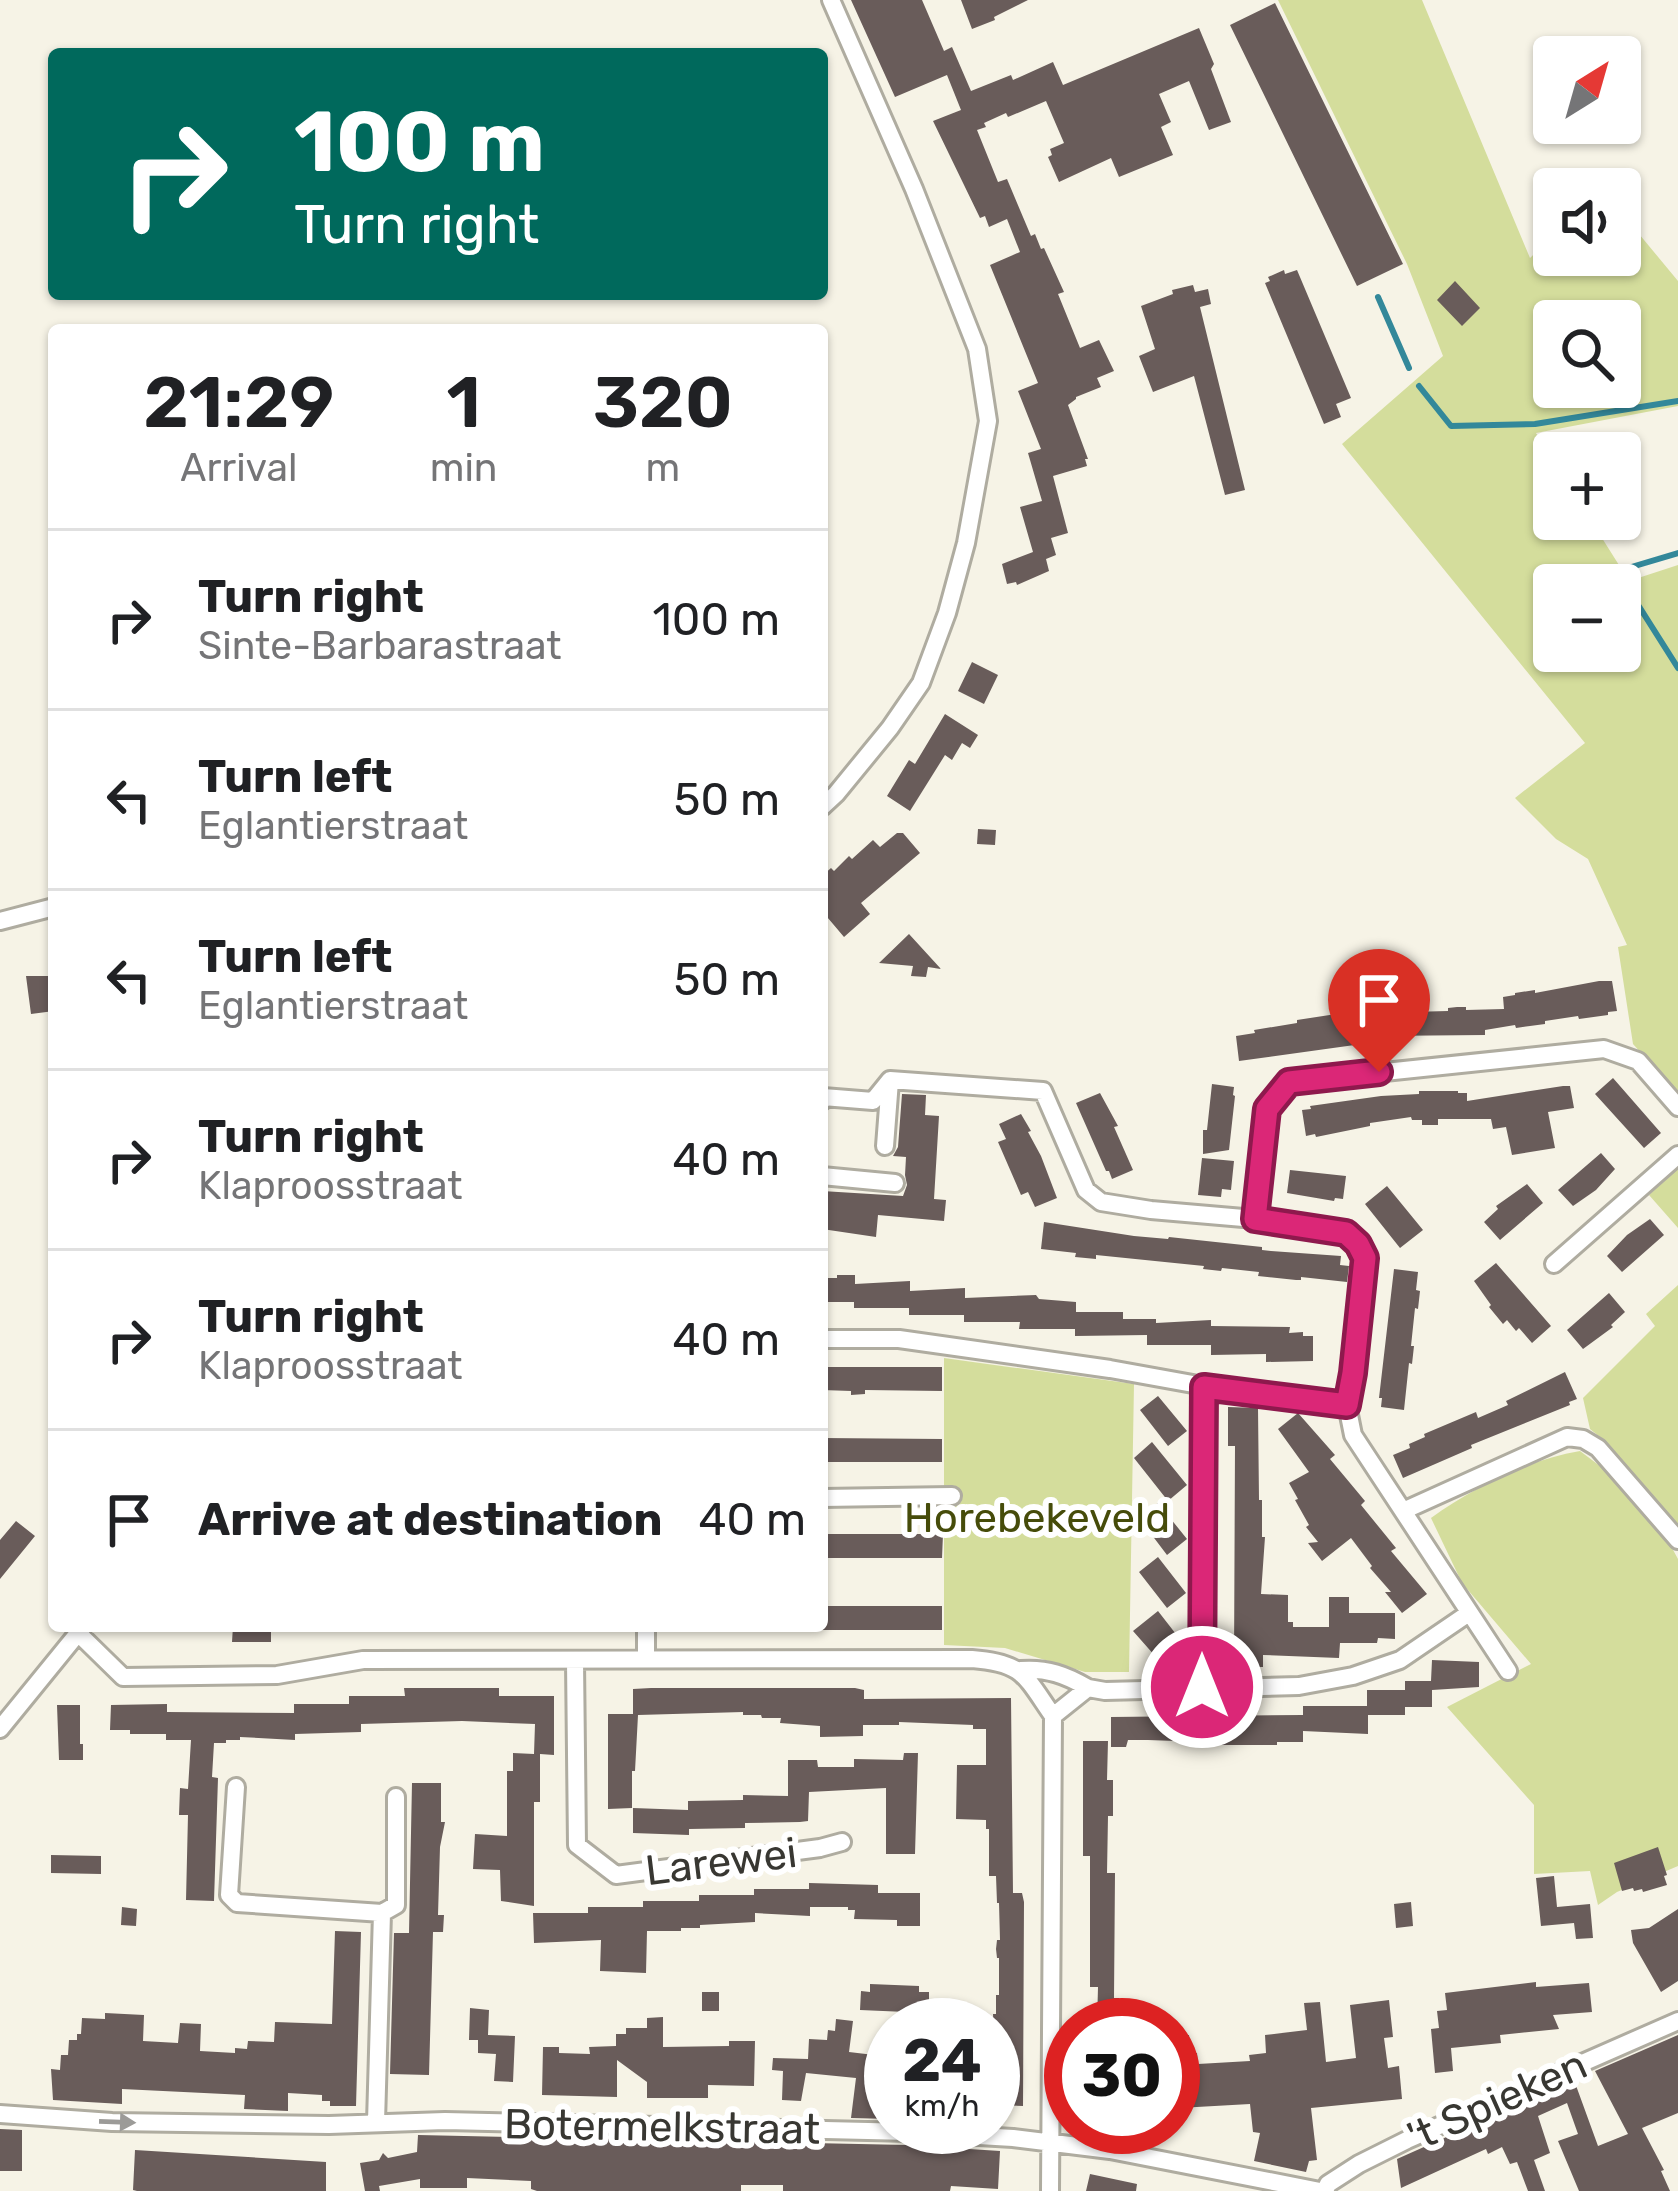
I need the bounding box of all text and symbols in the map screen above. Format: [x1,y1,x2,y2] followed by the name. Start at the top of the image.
[1533,36,1641,144] north arrow
[1533,36,1641,672] map controls
[294,92,545,192] text: 100 m
[96,96,252,252] icon: right
[1533,168,1641,276] button: sound
[294,193,539,257] text: Turn right
[1533,300,1641,408] button: search
[143,360,335,445] text: 21:29
[446,360,481,445] text: 1
[593,360,733,445] text: 320
[1533,432,1641,540] button: +
[180,445,297,491] text: Arrival
[430,445,498,491] text: min
[645,445,680,491] text: m
[1533,564,1641,672] button: −
[198,570,424,623] text: Turn right
[96,587,162,653] icon: right
[653,593,780,646] text: 100 m
[198,623,562,669] text: Sinte-Barbarastraat
[198,750,392,803] text: Turn left
[96,767,162,833] icon: left
[674,773,780,826] text: 50 m
[198,803,468,849] text: Eglantierstraat
[198,930,392,983] text: Turn left
[96,947,162,1013] icon: left
[1328,949,1430,1072] pin
[674,953,780,1006] text: 50 m
[1346,967,1412,1033] icon: arrive
[198,983,468,1029] text: Eglantierstraat
[198,1110,424,1163] text: Turn right
[96,1127,162,1193] icon: right
[672,1133,780,1186] text: 40 m
[198,1163,463,1209] text: Klaproosstraat
[198,1290,424,1343] text: Turn right
[96,1307,162,1373] icon: right
[672,1313,780,1366] text: 40 m
[198,1343,463,1389] text: Klaproosstraat
[96,1487,162,1553] icon: arrive
[198,1493,663,1546] text: Arrive at destination
[699,1493,806,1546] text: 40 m
[904,1493,1170,1543] park label: Horebekeveld
[1139,1624,1265,1750] position arrow
[643,1828,800,1896] street label: Larewei
[1044,1998,1200,2154] speed limit sign: 30
[902,2025,982,2096] text: 24
[1400,2039,1595,2162] street label: 't Spieken
[905,2088,979,2124] text: km/h
[503,2099,821,2155] street label: Botermelkstraat
[99,2112,137,2131] one-way arrow

